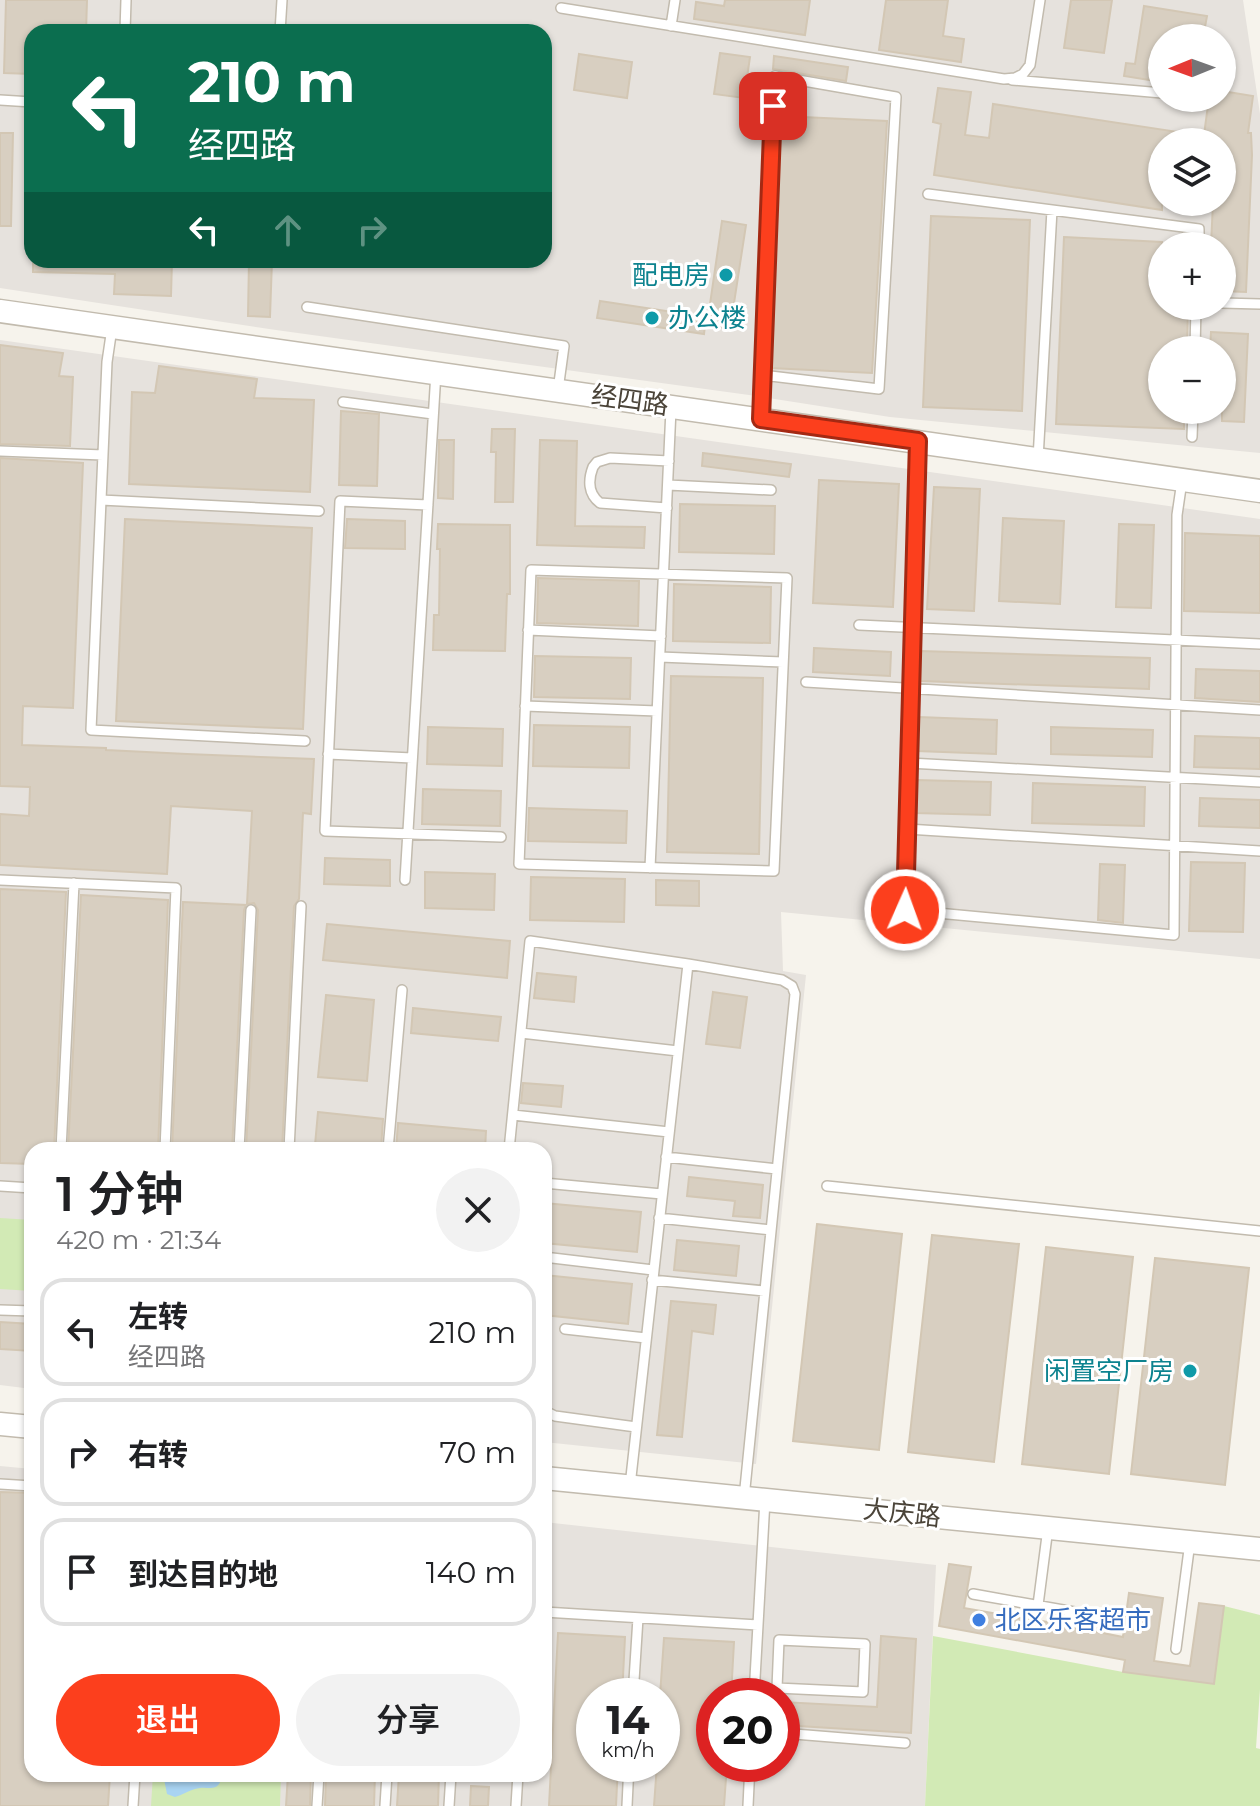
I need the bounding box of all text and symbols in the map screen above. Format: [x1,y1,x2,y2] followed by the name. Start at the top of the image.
[1148,24,1236,112] north arrow
[1148,24,1236,424] map controls
[188,48,356,116] text: 210 m
[56,56,160,160] icon: left
[739,72,807,140] pin
[751,84,795,128] icon: arrive
[188,123,296,167] text: 经四路
[1148,128,1236,216] button: layers
[182,208,226,252] icon: left
[266,208,310,252] icon: ahead
[350,208,394,252] icon: right
[1148,232,1236,320] button: +
[632,259,710,291] place label: 配电房
[717,266,735,284] marker: 配电房
[668,302,746,334] place label: 办公楼
[643,309,661,327] marker: 办公楼
[1148,336,1236,424] button: −
[589,379,671,421] street label: 经四路
[863,868,947,952] position arrow
[56,1165,184,1223] text: 1 分钟
[436,1168,520,1252] button: close
[56,1224,221,1256] text: 420 m · 21:34
[128,1298,188,1335] text: 左转
[60,1310,104,1354] icon: left
[429,1314,516,1351] text: 210 m
[128,1341,206,1373] text: 经四路
[1044,1355,1174,1387] place label: 闲置空厂房
[1181,1362,1199,1380] marker: 闲置空厂房
[60,1430,104,1474] icon: right
[439,1434,516,1471] text: 70 m
[128,1436,188,1473] text: 右转
[862,1493,942,1533] street label: 大庆路
[60,1550,104,1594] icon: arrive
[426,1554,516,1591] text: 140 m
[128,1556,278,1593] text: 到达目的地
[995,1604,1151,1636] place label: 北区乐客超市
[970,1611,988,1629] marker: 北区乐客超市
[56,1674,280,1766] button: 退出
[296,1674,520,1766] button: 分享
[696,1678,800,1782] speed limit sign: 20
[606,1695,650,1744] text: 14
[601,1738,655,1762] text: km/h

